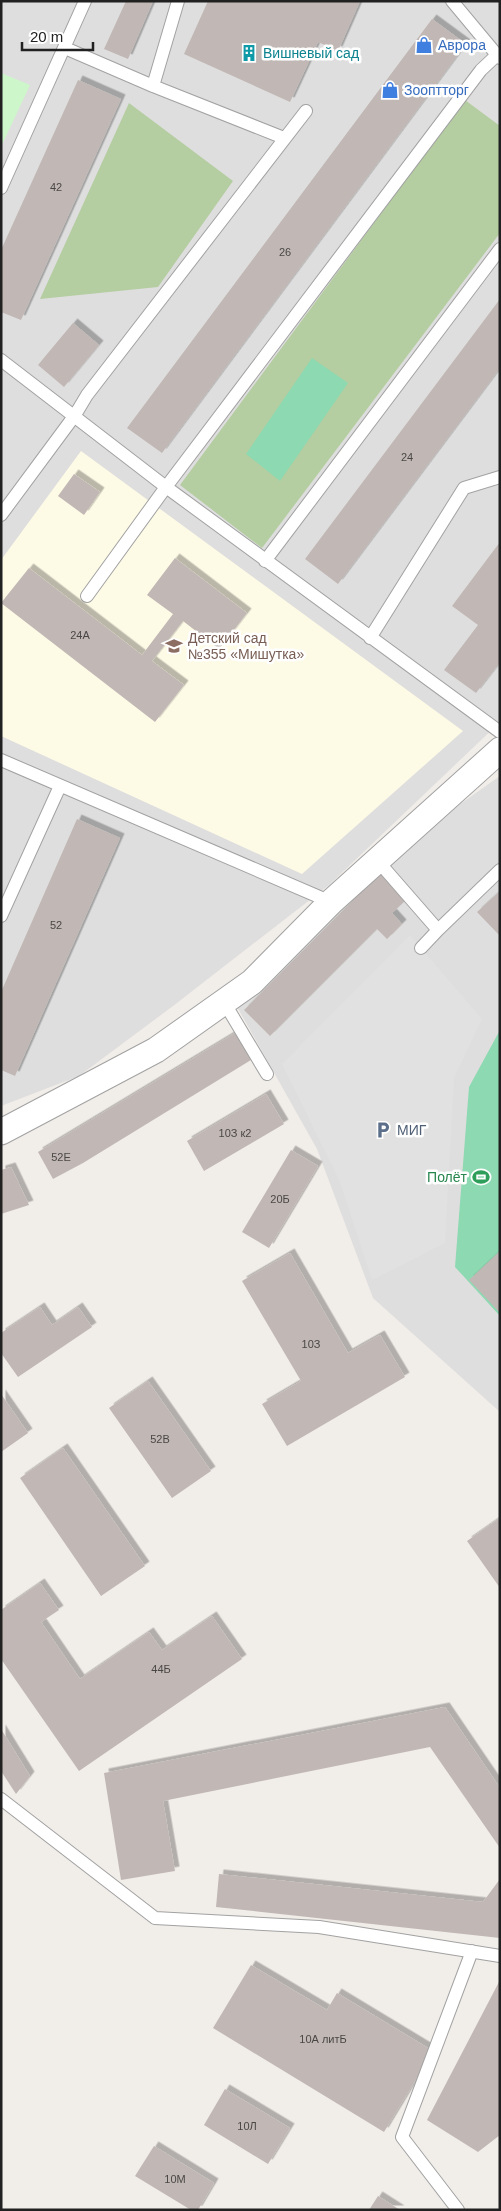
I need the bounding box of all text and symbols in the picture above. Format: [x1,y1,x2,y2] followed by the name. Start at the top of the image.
[22,20,94,52] scale bar
[30,28,63,45] text: 20 m
[414,35,434,55] shop icon: Аврора
[438,37,486,53] place label: Аврора
[239,43,259,63] building icon: Вишневый сад
[263,45,359,61] place label: Вишневый сад
[380,80,400,100] shop icon: Зооптторг
[404,82,469,98] place label: Зооптторг
[50,181,62,193] house number: 42
[279,246,291,258] house number: 26
[401,451,413,463] house number: 24
[70,629,90,641] house number: 24А
[188,630,304,662] place label: Детский сад №355 «Мишутка»
[164,636,184,656] school or university icon: Детский сад №355 «Мишутка»
[50,919,62,931] house number: 52
[373,1120,393,1140] parking icon: МИГ
[397,1122,427,1138] place label: МИГ
[219,1127,251,1139] house number: 10З к2
[51,1151,71,1163] house number: 52Е
[471,1167,491,1187] sports icon: Полёт
[427,1169,468,1185] place label: Полёт
[270,1193,290,1205] house number: 20Б
[302,1338,321,1350] house number: 10З
[150,1433,170,1445] house number: 52В
[151,1663,171,1675] house number: 44Б
[299,2033,347,2045] house number: 10А литБ
[237,2120,257,2132] house number: 10Л
[164,2173,186,2185] house number: 10М

